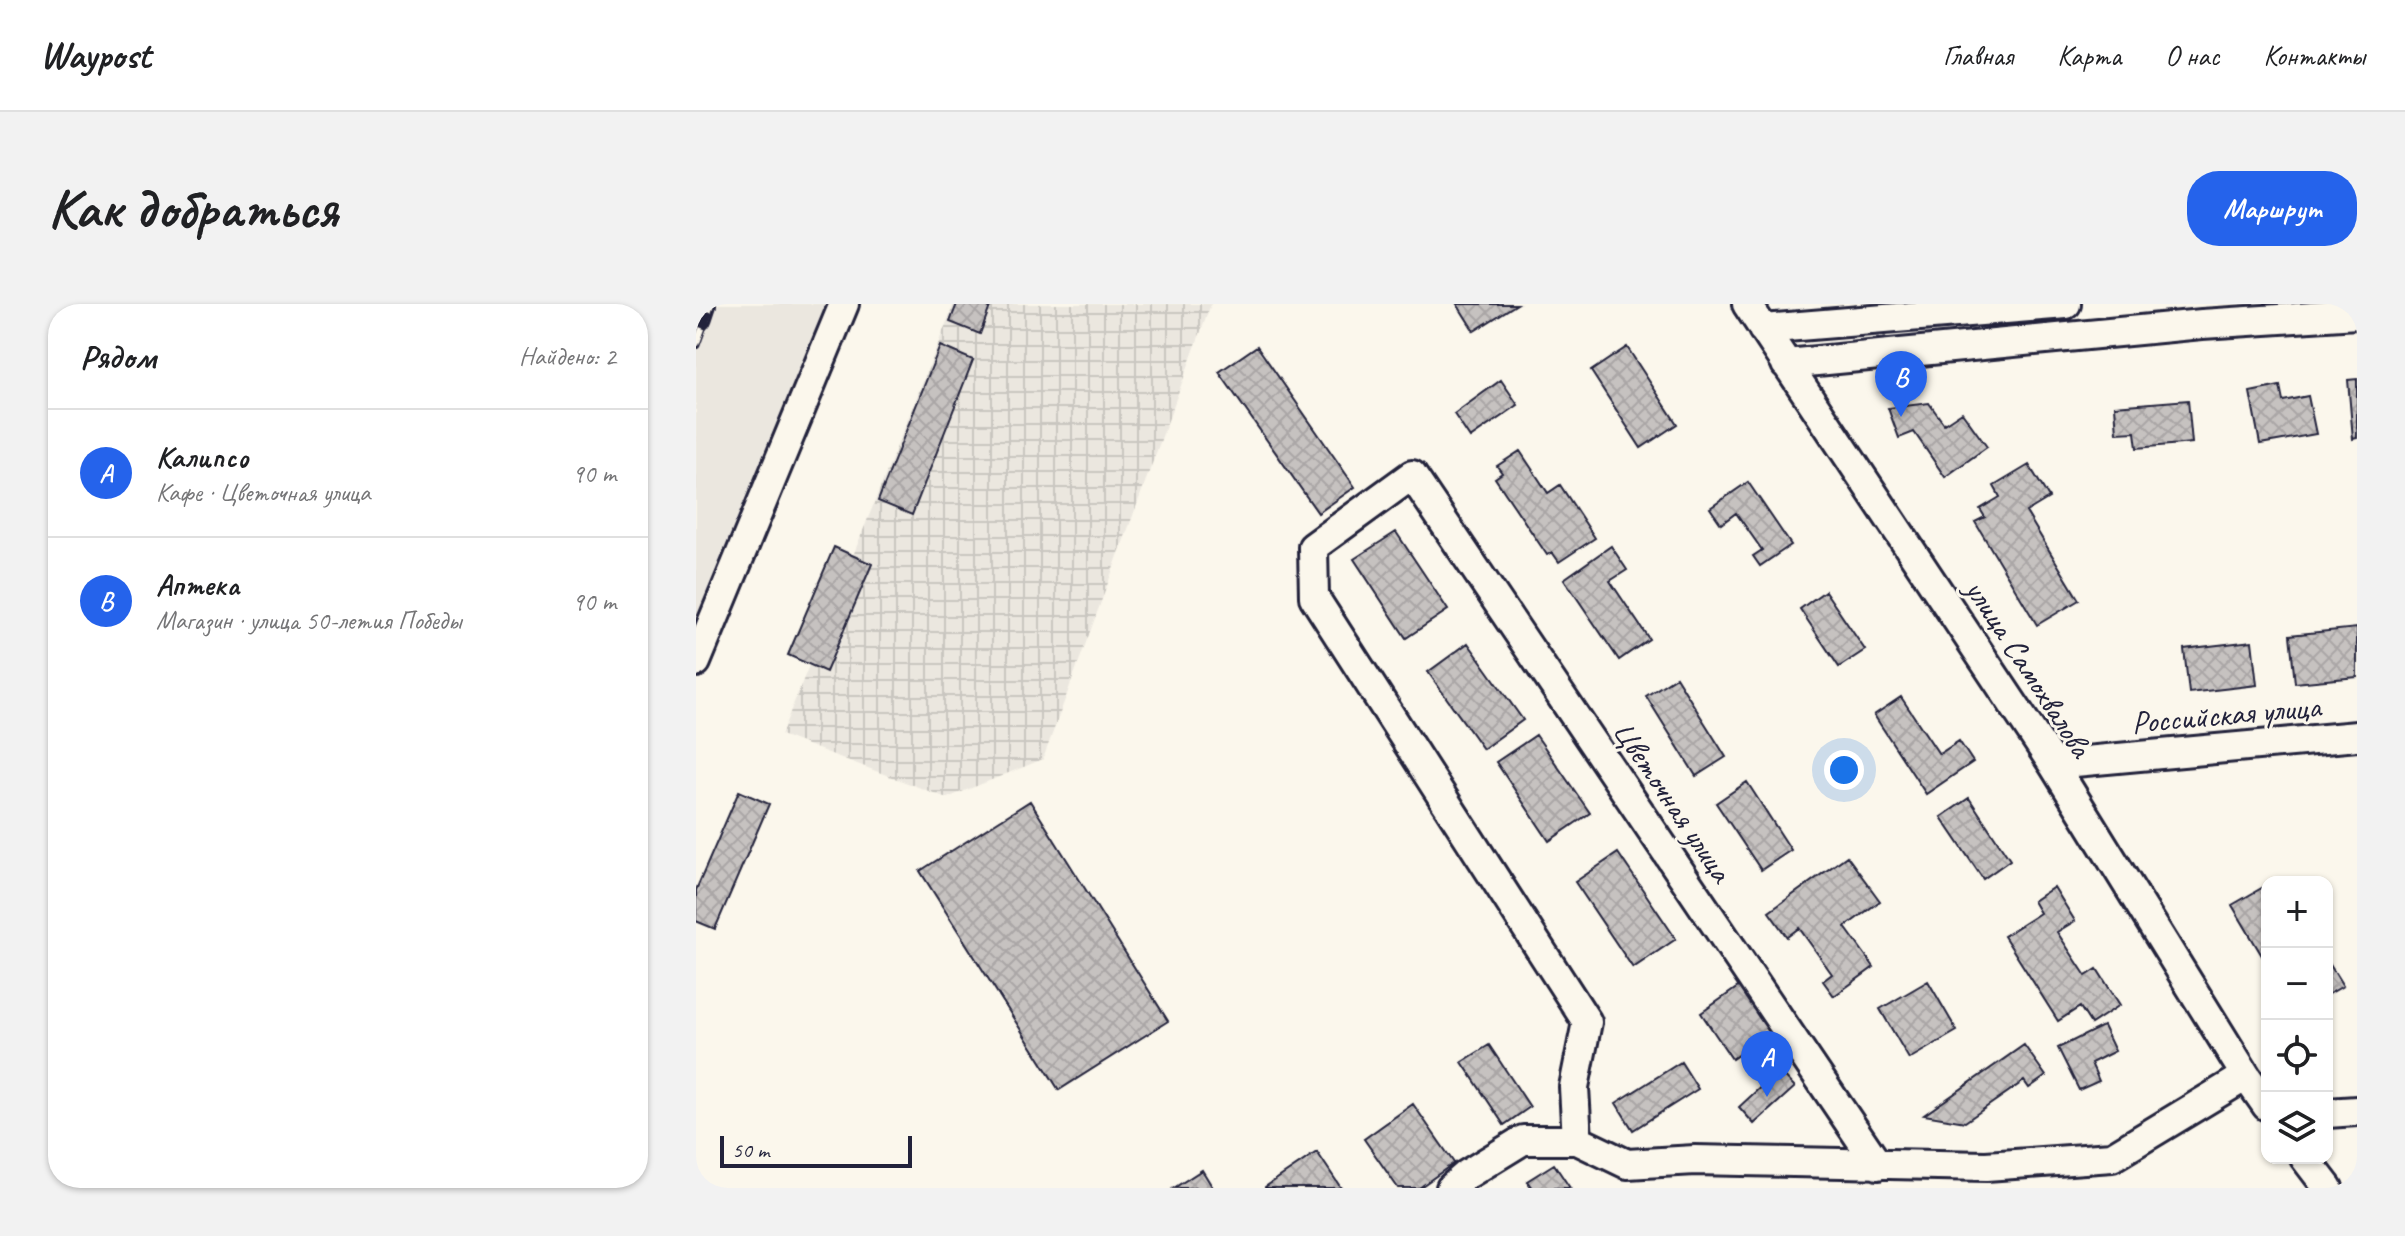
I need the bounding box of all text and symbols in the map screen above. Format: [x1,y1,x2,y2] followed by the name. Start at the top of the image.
[40,32,151,79] text: Waypost
[1943,38,2013,73] text: Главная
[2057,38,2121,73] text: Карта
[2165,38,2219,73] text: О нас
[2263,38,2365,73] text: Контакты
[2187,171,2357,246] button: Маршрут
[48,173,338,244] text: Как добраться
[80,335,156,378] text: Рядом
[519,340,616,373] text: Найдено: 2
[1875,351,1927,417] pin: B
[156,438,249,476] text: Калипсо
[99,457,113,490] text: A
[572,457,616,490] text: 90 m
[156,476,370,509] text: Кафе · Цветочная улица
[156,566,239,604] text: Аптека
[1955,570,2103,767] street label: улица Самохвалова
[99,585,113,618] text: B
[572,585,616,618] text: 90 m
[156,604,462,637] text: Магазин · улица 50-летия Победы
[2130,686,2324,743] street label: Российская улица
[1604,713,1743,892] street label: Цветочная улица
[1824,750,1864,790] your location
[2261,876,2333,1164] map controls
[2261,876,2333,948] button: +
[2261,948,2333,1020] button: −
[2261,1020,2333,1092] button: locate
[1741,1031,1793,1097] pin: A
[2261,1092,2333,1164] button: layers
[720,1132,912,1168] scale bar
[732,1136,769,1164] text: 50 m

